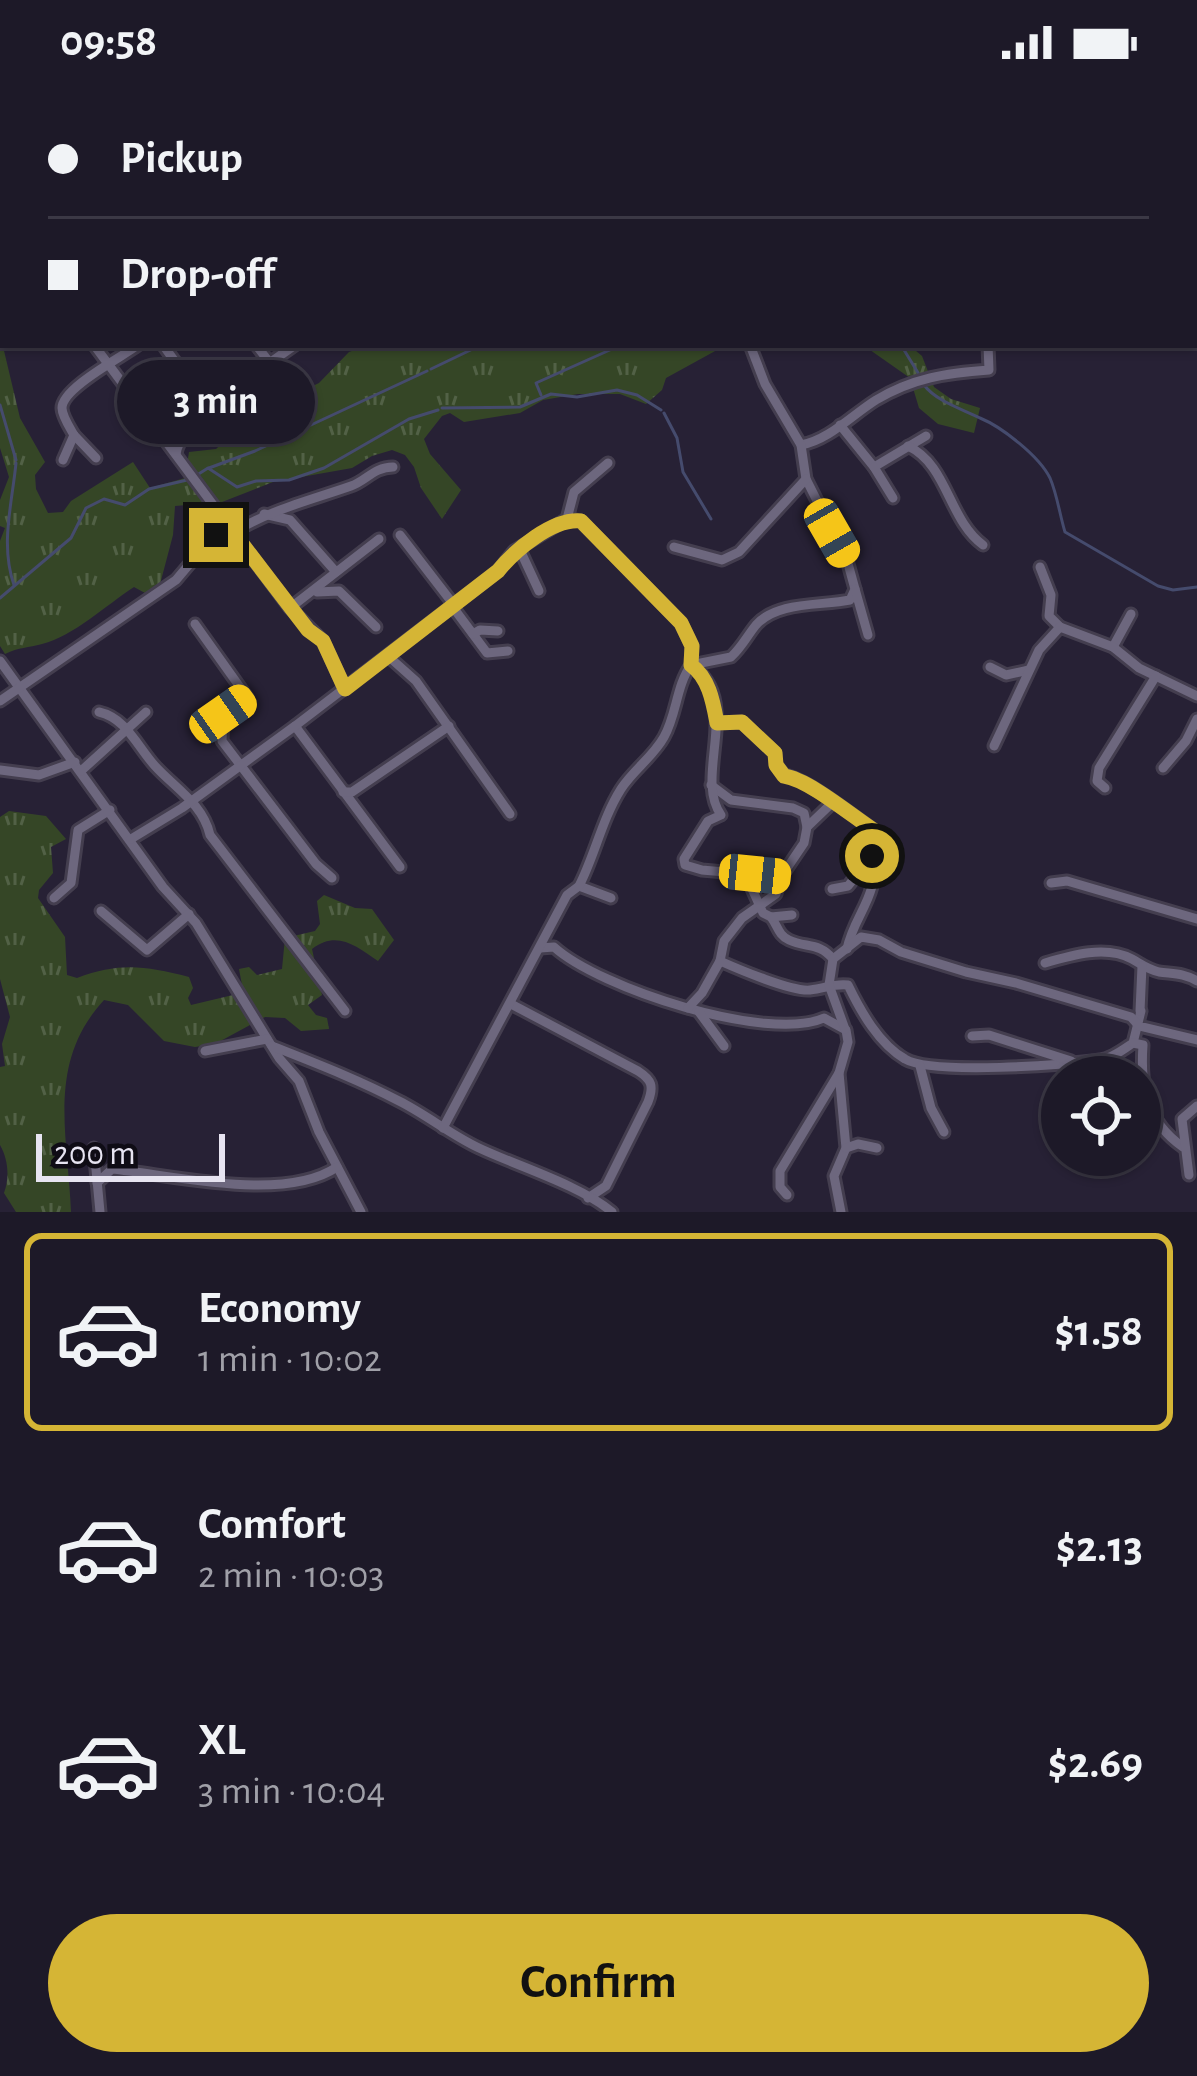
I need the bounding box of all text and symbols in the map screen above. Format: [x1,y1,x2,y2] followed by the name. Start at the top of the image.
[60,19,157,64] text: 09:58
[120,136,243,181] text: Pickup
[120,252,275,297] text: Drop-off
[117,361,315,445] callout: 3 min
[174,382,258,421] text: 3 min
[798,493,866,573] car
[189,508,243,562] route end
[183,679,263,749] car
[845,829,899,883] route start
[717,852,793,896] car
[1041,1056,1161,1176] map controls
[1041,1056,1161,1176] button: locate
[36,1128,225,1181] scale bar
[54,1138,136,1171] text: 200 m
[54,1278,162,1386] icon: car
[198,1286,361,1331] text: Economy
[1055,1309,1143,1354] text: $1.58
[198,1340,382,1379] text: 1 min · 10:02
[54,1494,162,1602] icon: car
[198,1502,346,1547] text: Comfort
[1056,1525,1143,1570] text: $2.13
[198,1556,384,1595] text: 2 min · 10:03
[54,1710,162,1818] icon: car
[198,1718,246,1763] text: XL
[1048,1741,1143,1786] text: $2.69
[198,1772,385,1811] text: 3 min · 10:04
[48,1914,1149,2052] button: Confirm

